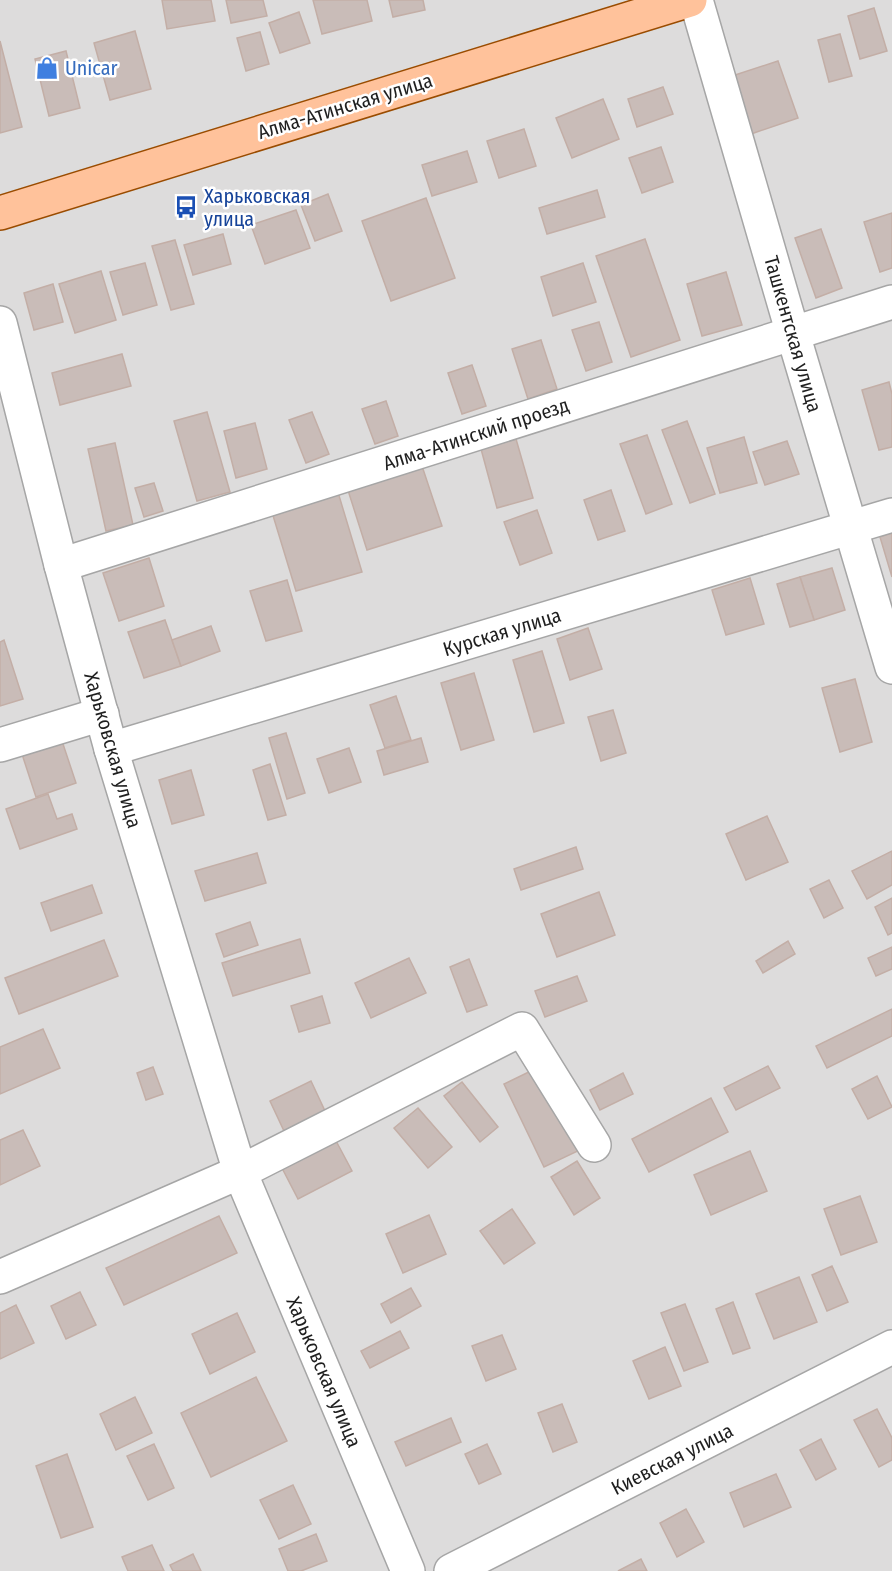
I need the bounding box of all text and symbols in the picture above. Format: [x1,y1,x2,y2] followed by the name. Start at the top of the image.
[34,55,60,81] shop icon: Unicar
[65,56,117,80] place label: Unicar
[255,68,435,144] street label: Алма-Атинская улица
[204,184,310,231] place label: Харьковская улица
[173,194,199,220] bus stop icon: Харьковская улица
[759,253,827,415] street label: Ташкентская улица
[380,393,572,475] street label: Алма-Атинский проезд
[440,603,564,661] street label: Курская улица
[79,669,147,831] street label: Харьковская улица
[281,1293,367,1451] street label: Харьковская улица
[607,1418,737,1500] street label: Киевская улица

